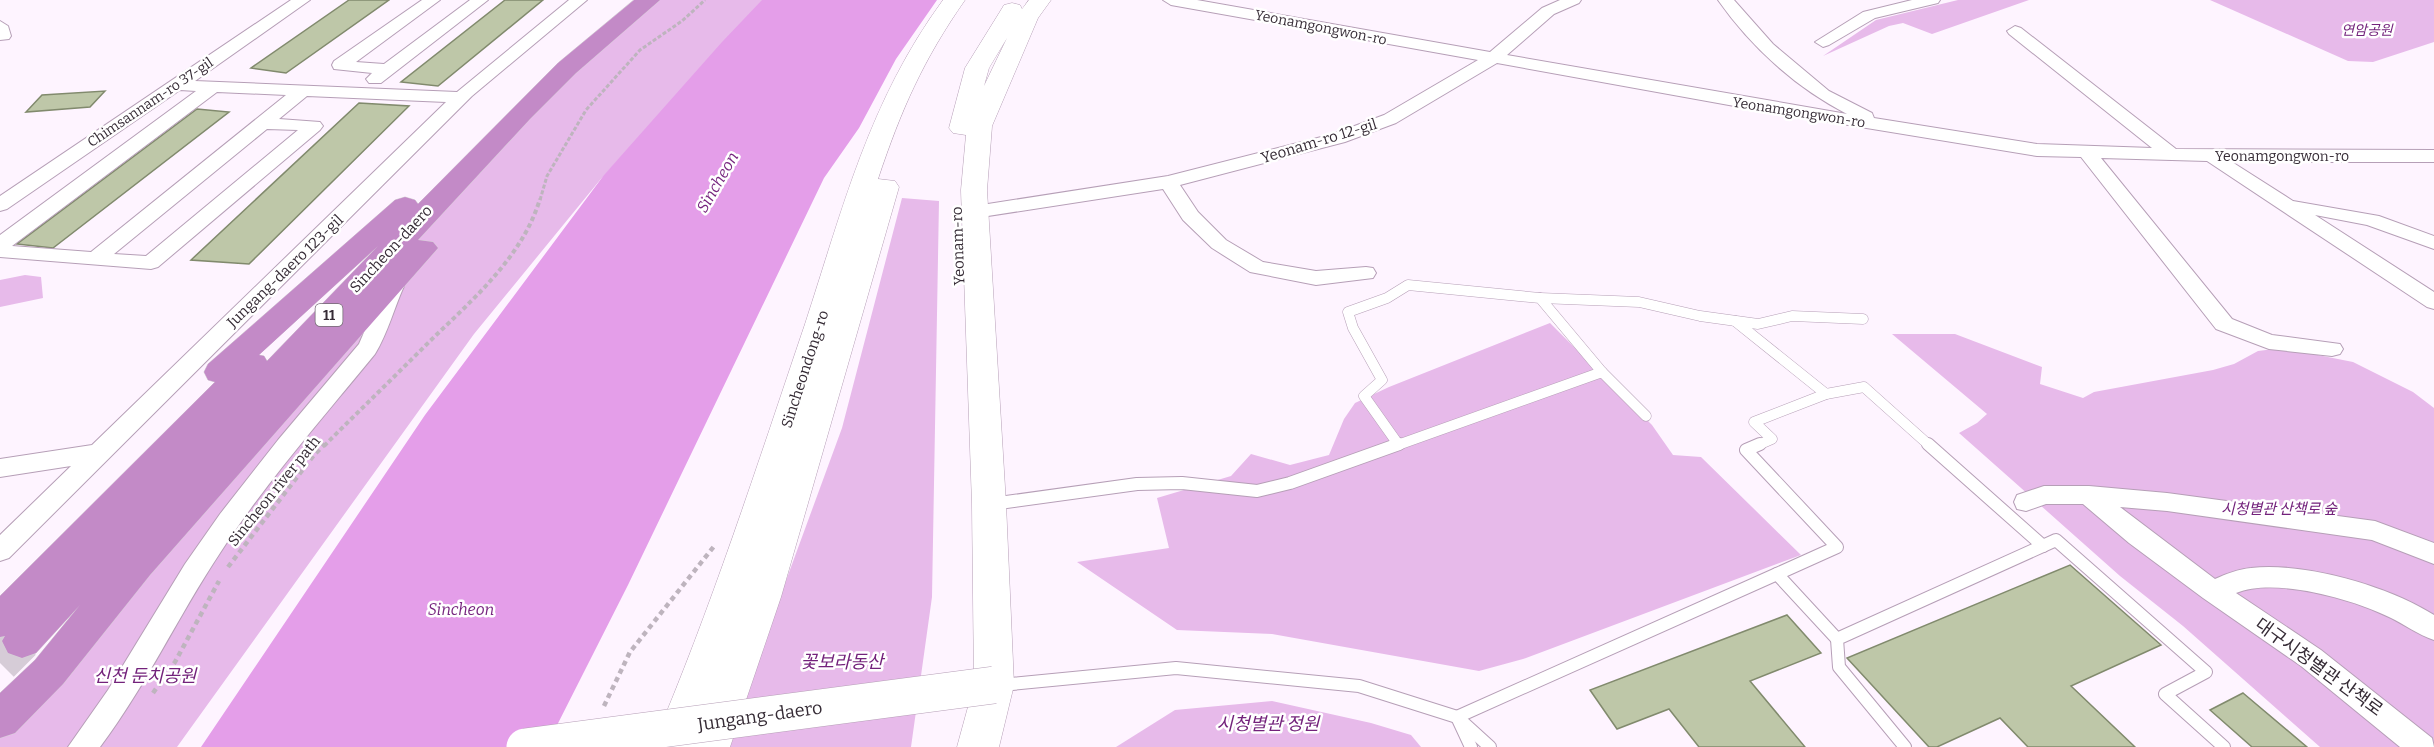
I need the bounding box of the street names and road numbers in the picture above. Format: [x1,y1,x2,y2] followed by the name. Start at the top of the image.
[1254,6,1388,49] street label: Yeonamgongwon-ro
[84,54,216,151] street label: Chimsannam-ro 37-gil
[1731,94,1866,131] street label: Yeonamgongwon-ro
[1259,115,1379,167] street label: Yeonam-ro 12-gil
[2215,148,2349,165] street label: Yeonamgongwon-ro
[346,202,436,296] street label: Sincheon-daero
[948,206,968,286] street label: Yeonam-ro
[222,211,347,332] street label: Jungang-daero 123-gil
[316,304,342,326] road number: 11
[777,308,833,430] street label: Sincheondong-ro
[224,432,324,550] street label: Sincheon river path
[2251,613,2387,721] street label: 대구시청별관 산책로
[695,696,824,736] street label: Jungang-daero

